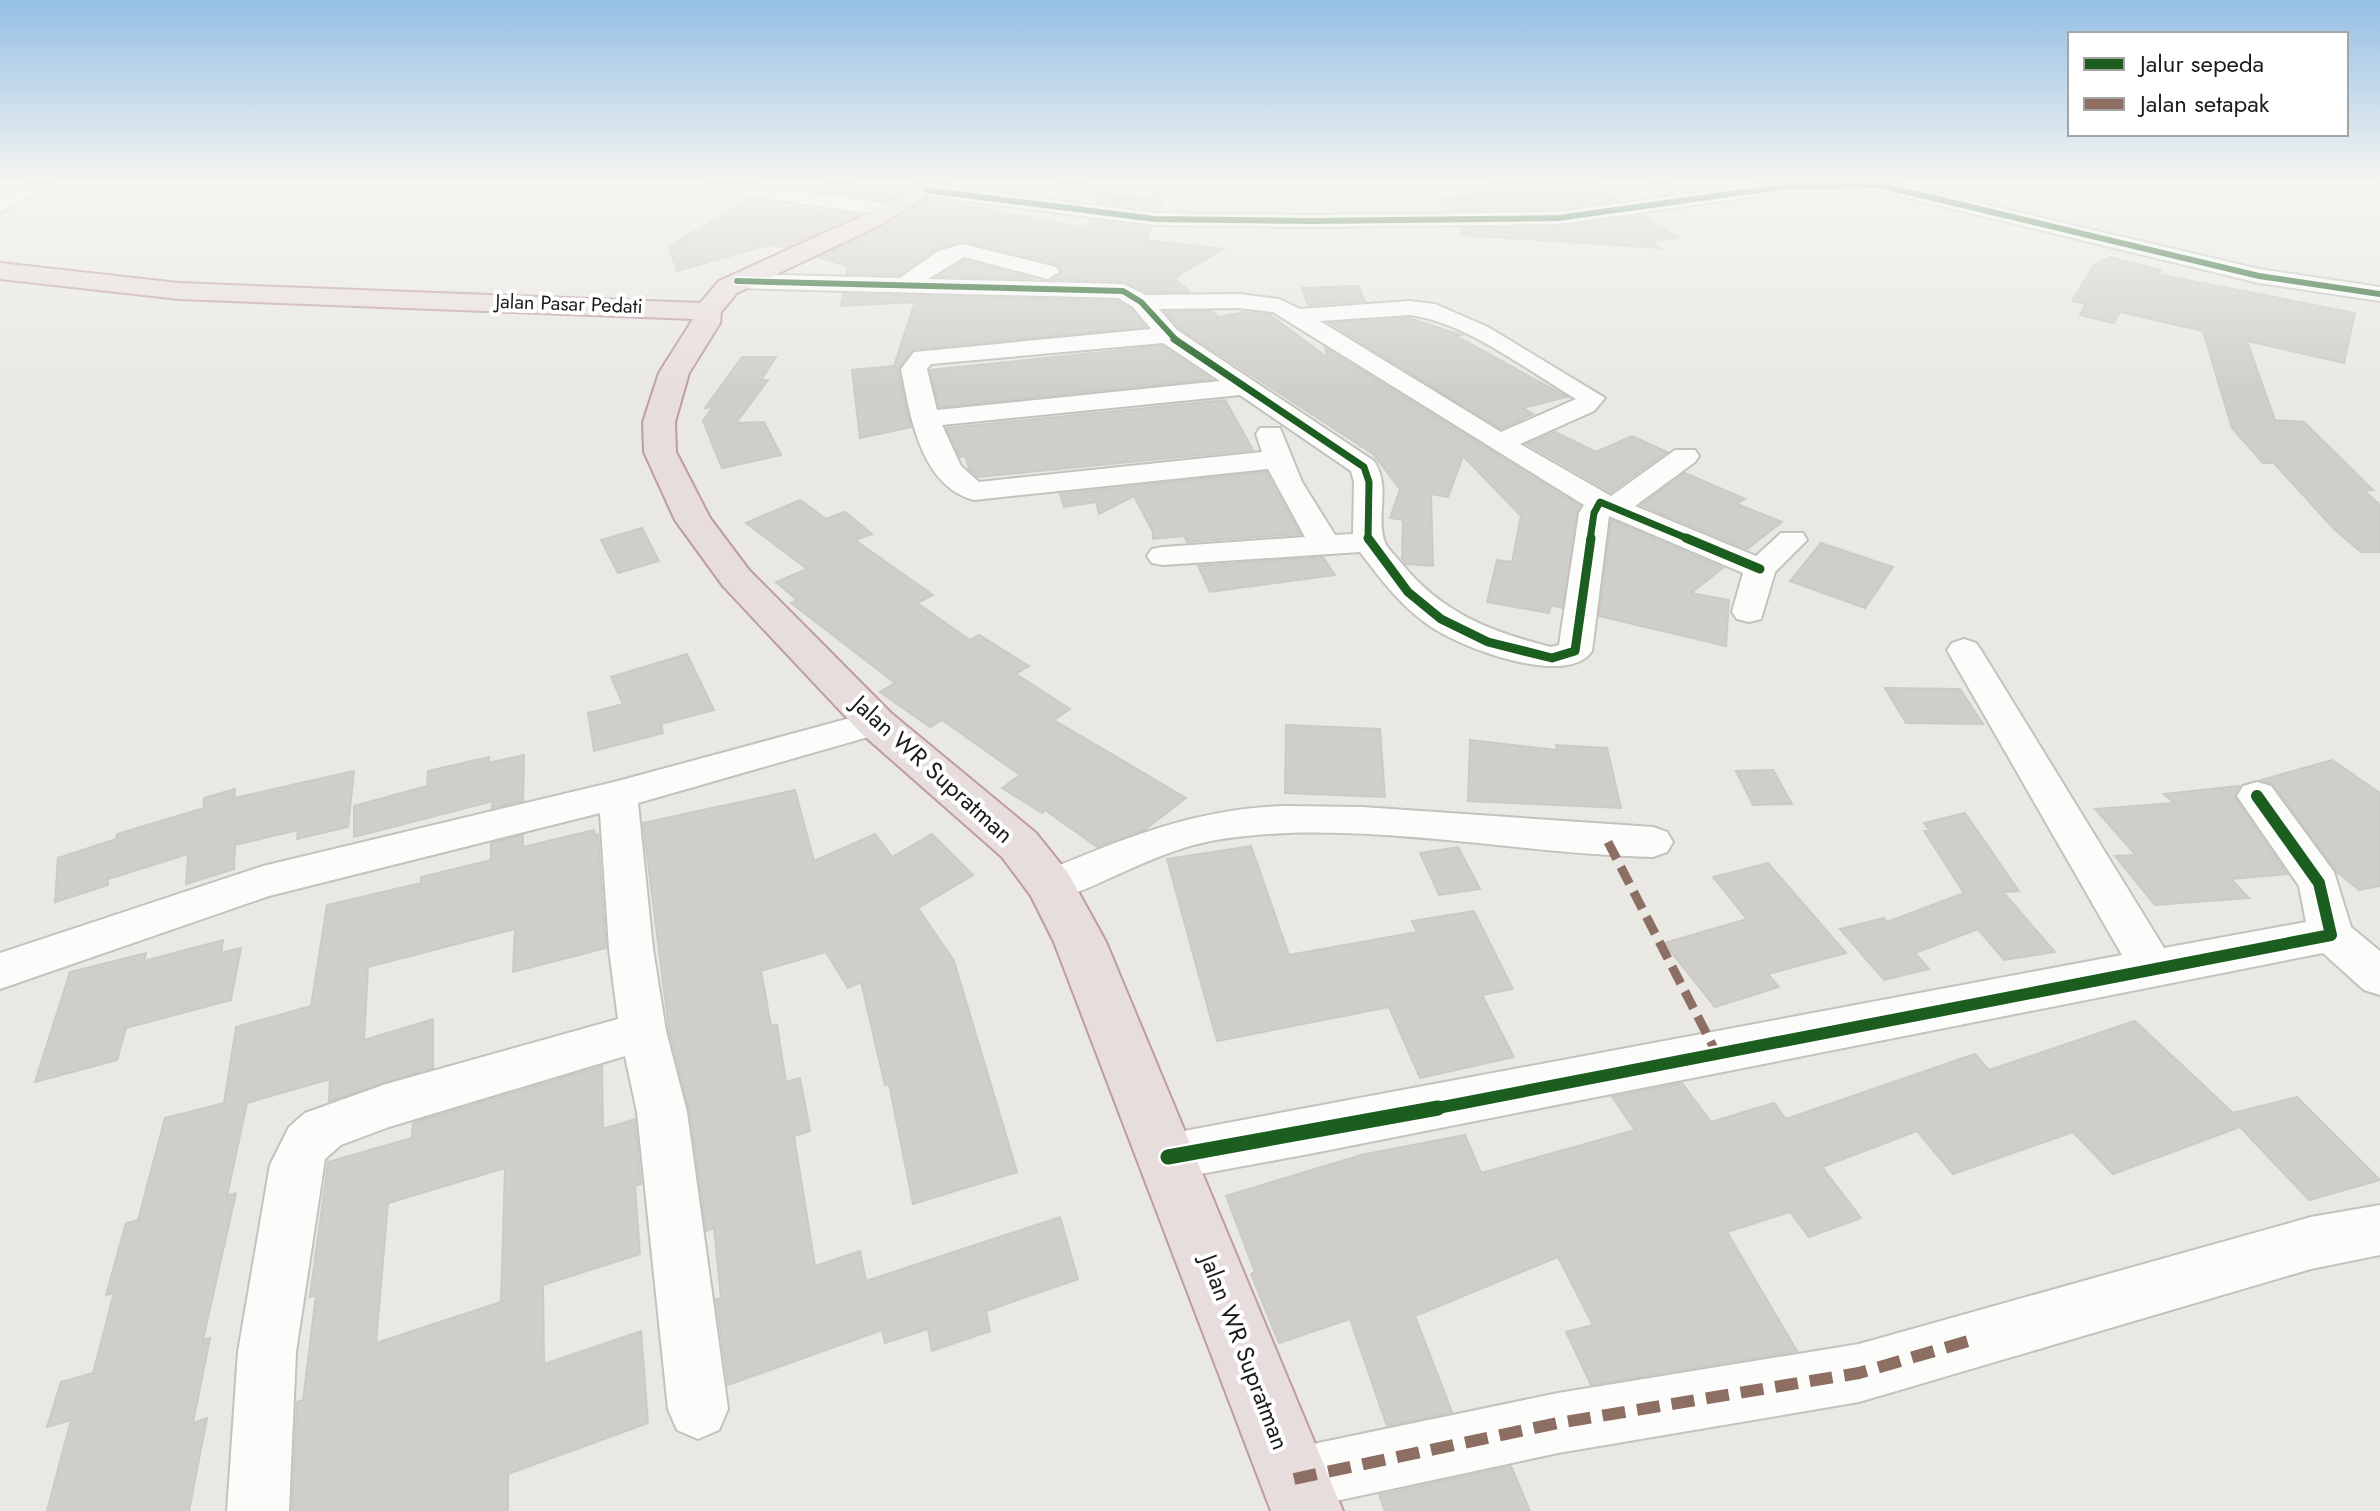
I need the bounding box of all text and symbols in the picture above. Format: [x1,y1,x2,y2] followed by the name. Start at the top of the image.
[2068,32,2348,136] legend
[2137,46,2264,81] text: Jalur sepeda
[2137,86,2270,121] text: Jalan setapak
[492,287,643,321] street label: Jalan Pasar Pedati
[842,685,1021,851] street label: Jalan WR Supratman
[1191,1247,1298,1455] street label: Jalan WR Supratman

